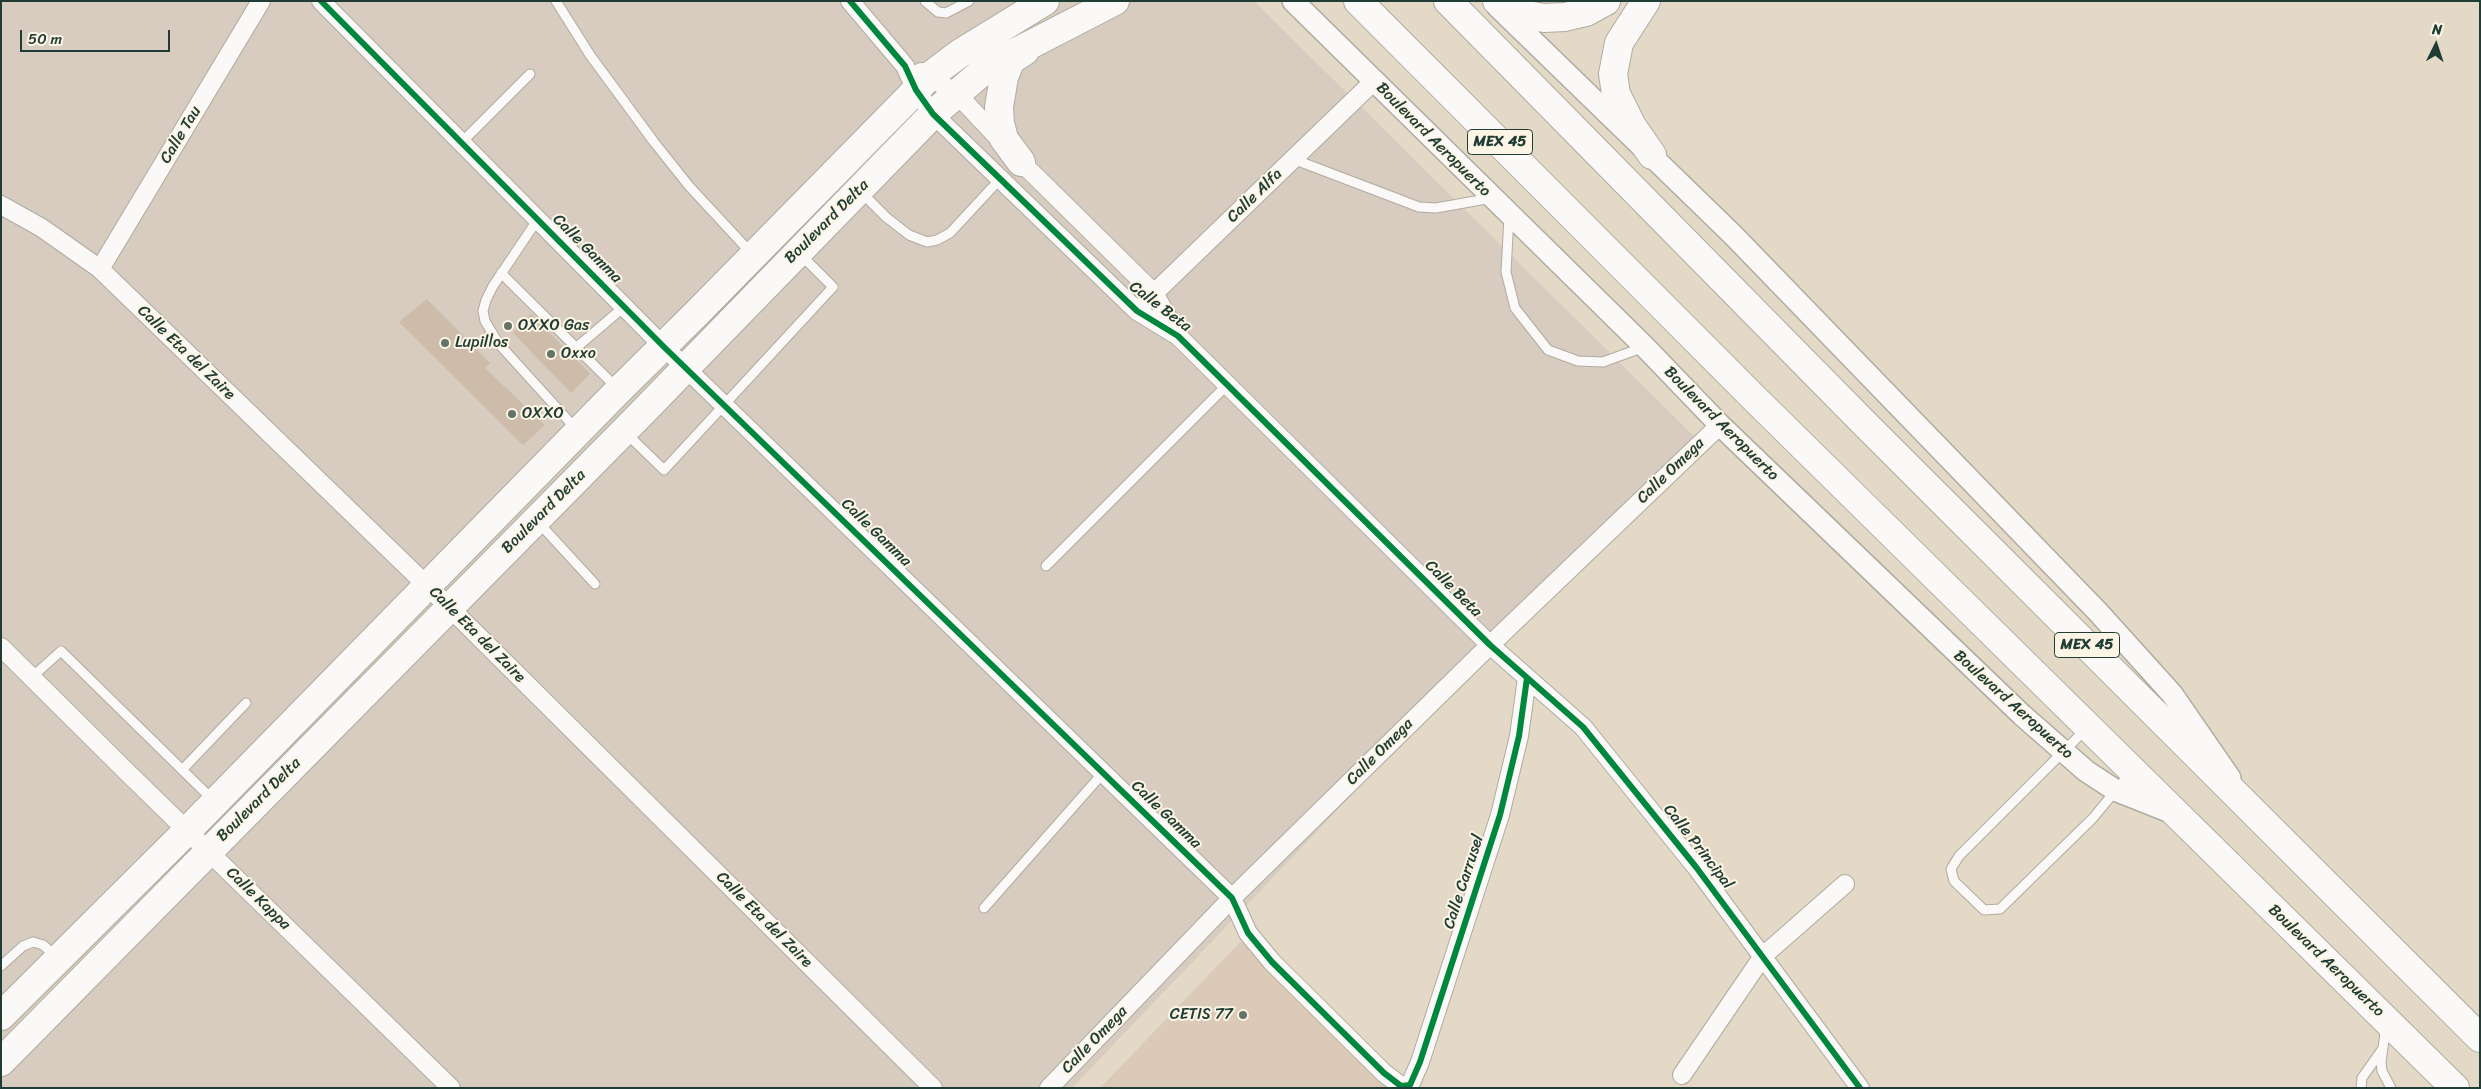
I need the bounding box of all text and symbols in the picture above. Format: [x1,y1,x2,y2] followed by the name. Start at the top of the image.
[2431,17,2443,42] text: N
[22,20,172,52] scale bar
[2411,20,2461,70] north arrow
[28,26,62,52] text: 50 m
[1372,79,1494,201] street label: Boulevard Aeropuerto
[156,103,206,167] street label: Calle Tau
[1468,130,1532,154] road number: MEX 45
[1223,165,1287,227] street label: Calle Alfa
[781,176,873,268] street label: Boulevard Delta
[548,210,626,288] street label: Calle Gamma
[1125,277,1195,337] street label: Calle Beta
[133,302,239,404] street label: Calle Eta del Zaire
[518,316,589,336] place label: OXXO Gas
[502,320,514,332] marker: OXXO Gas
[455,333,508,353] place label: Lupillos
[439,337,451,349] marker: Lupillos
[561,344,596,364] place label: Oxxo
[545,348,557,360] marker: Oxxo
[1660,363,1782,485] street label: Boulevard Aeropuerto
[522,404,564,424] place label: OXXO
[506,408,518,420] marker: OXXO
[1633,434,1709,508] street label: Calle Omega
[498,466,590,558] street label: Boulevard Delta
[837,495,915,571] street label: Calle Gamma
[1420,556,1486,622] street label: Calle Beta
[425,583,529,687] street label: Calle Eta del Zaire
[2054,632,2120,658] road number: MEX 45
[1949,646,2077,764] street label: Boulevard Aeropuerto
[1343,715,1417,789] street label: Calle Omega
[213,754,305,846] street label: Boulevard Delta
[1127,777,1205,853] street label: Calle Gamma
[1659,801,1737,893] street label: Calle Principal
[1440,832,1488,932] street label: Calle Carrusel
[222,864,294,934] street label: Calle Kappa
[712,868,816,972] street label: Calle Eta del Zaire
[2264,901,2388,1021] street label: Boulevard Aeropuerto
[1058,1002,1132,1078] street label: Calle Omega
[1170,1005,1233,1025] place label: CETIS 77
[1237,1009,1249,1021] marker: CETIS 77

